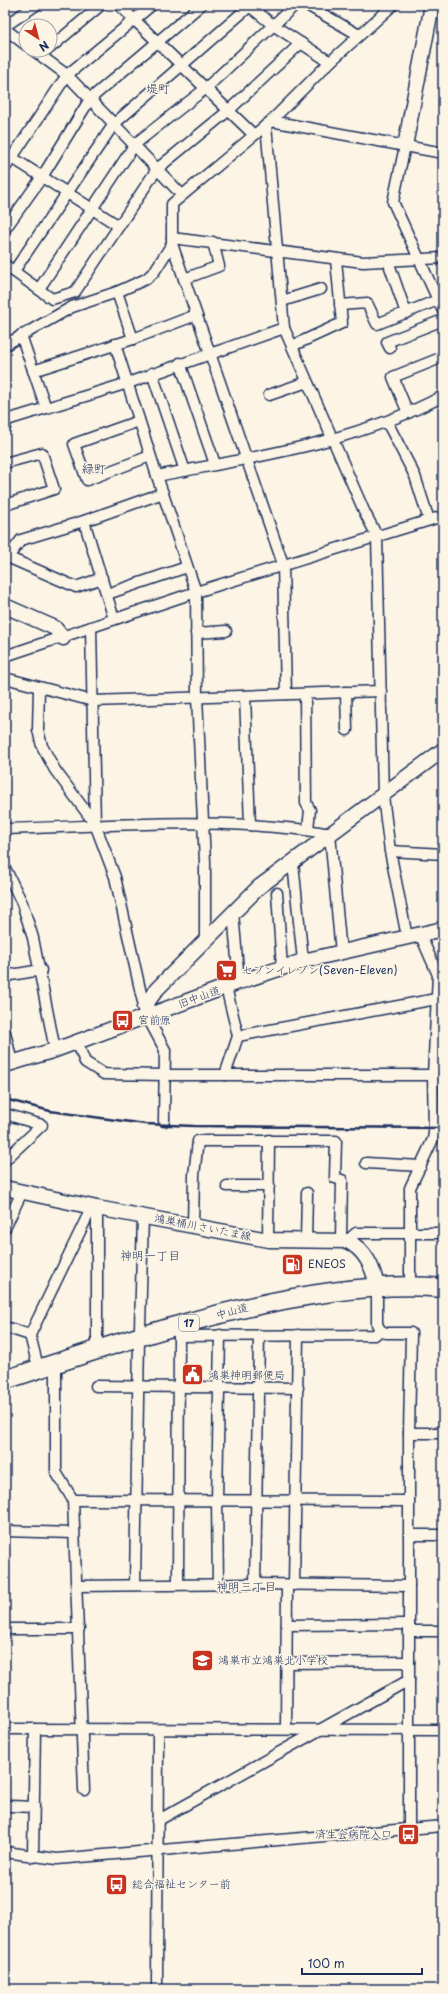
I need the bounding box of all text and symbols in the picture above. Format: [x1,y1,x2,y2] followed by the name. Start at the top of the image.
[18,18,58,58] north arrow
[35,37,53,56] text: N
[146,79,170,97] district label: 堤町
[82,459,106,477] district label: 緑町
[214,957,240,983] supermarket icon: セブンイレブン(Seven-Eleven)
[242,961,398,978] place label: セブンイレブン(Seven-Eleven)
[175,981,222,1012] street label: 旧中山道
[109,1007,135,1033] bus stop icon: 宮前原
[138,1011,171,1028] place label: 宮前原
[153,1209,253,1244] street label: 鴻巣桶川さいたま線
[120,1246,180,1264] district label: 神明一丁目
[280,1251,306,1277] fuel station icon: ENEOS
[308,1255,346,1272] place label: ENEOS
[214,1298,250,1323] street label: 中山道
[179,1315,199,1331] road number: 17
[180,1362,206,1388] public building icon: 鴻巣神明郵便局
[208,1366,285,1383] place label: 鴻巣神明郵便局
[216,1577,276,1595] district label: 神明三丁目
[190,1647,216,1673] school or university icon: 鴻巣市立鴻巣北小学校
[218,1651,328,1668] place label: 鴻巣市立鴻巣北小学校
[395,1821,421,1847] bus stop icon: 済生会病院入口
[315,1825,392,1842] place label: 済生会病院入口
[103,1871,129,1897] bus stop icon: 総合福祉センター前
[132,1875,231,1892] place label: 総合福祉センター前
[302,1950,422,1976] scale bar
[308,1954,345,1972] text: 100 m

